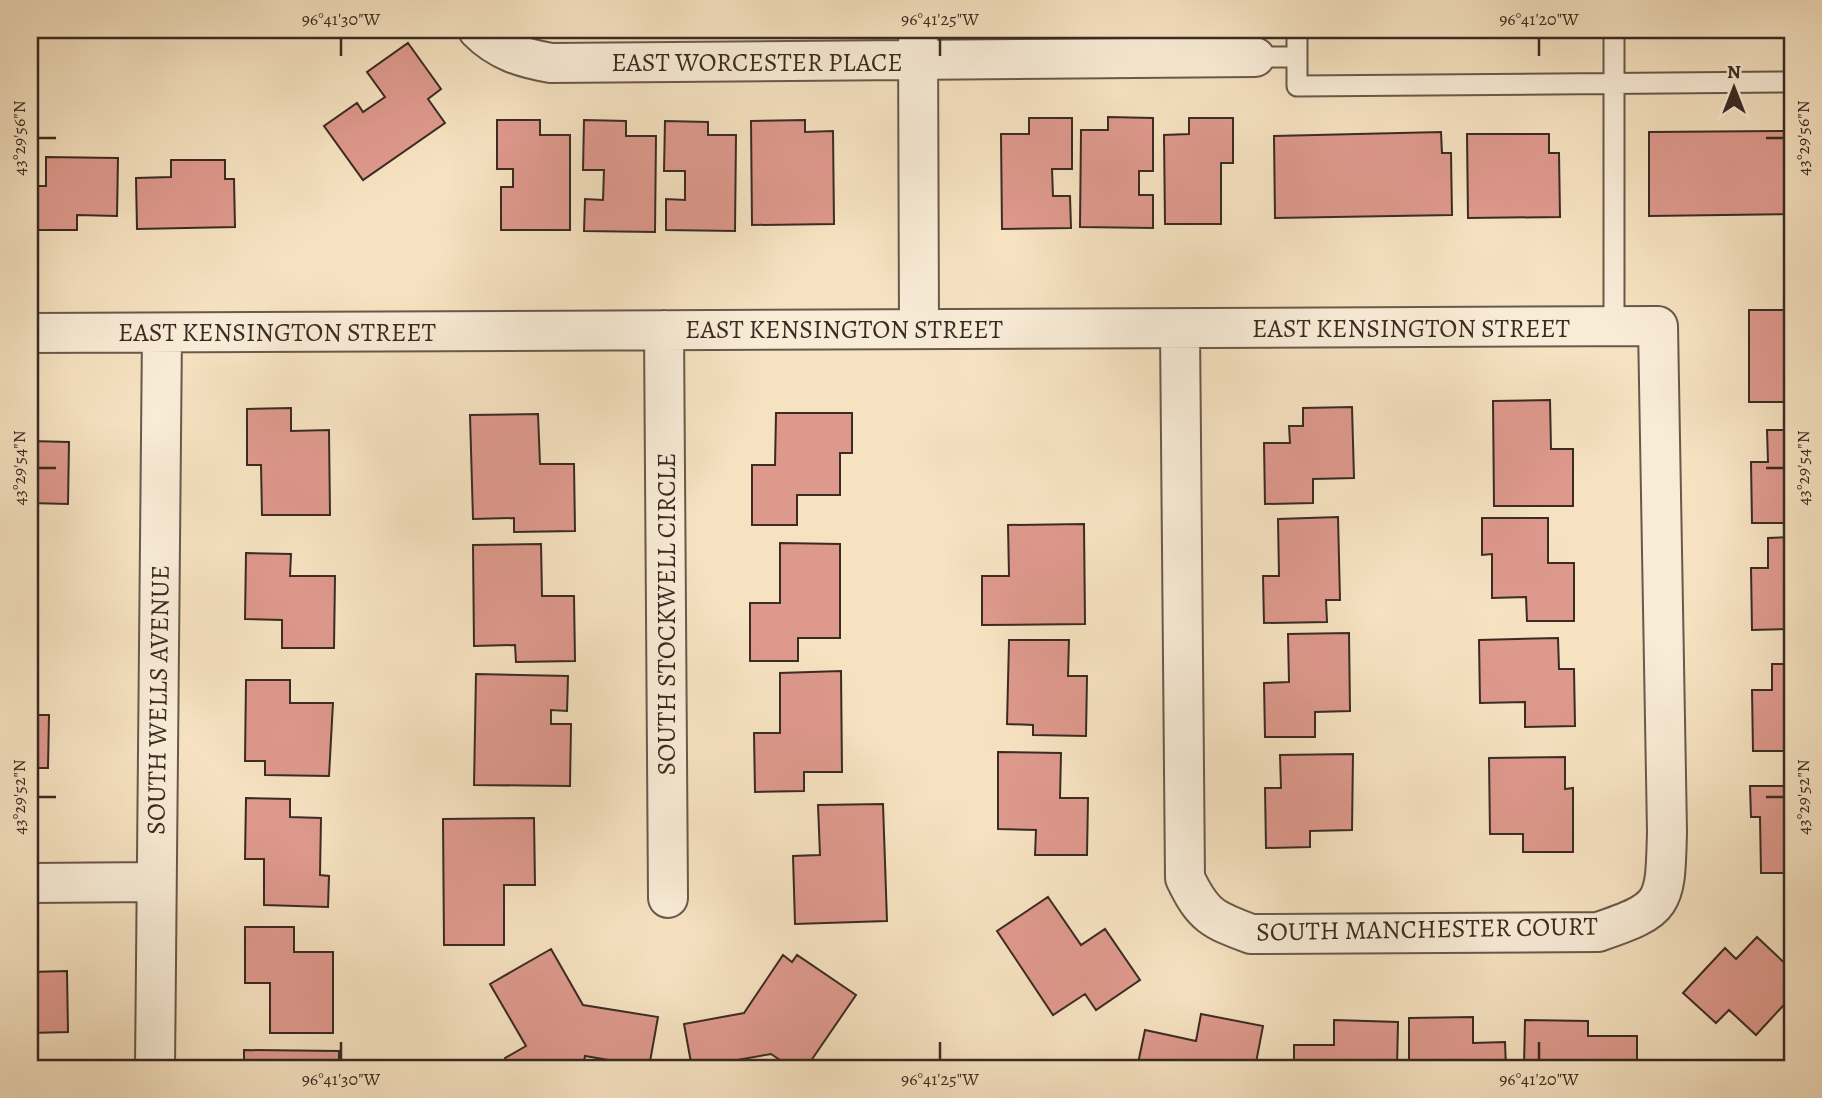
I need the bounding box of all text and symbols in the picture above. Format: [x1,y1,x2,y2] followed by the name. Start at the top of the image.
[302,7,381,31] text: 96°41'30"W
[901,7,979,31] text: 96°41'25"W
[1499,7,1579,31] text: 96°41'20"W
[611,45,903,80] street label: EAST WORCESTER PLACE
[1700,52,1770,122] north arrow
[1727,59,1741,85] text: N
[7,100,31,176] text: 43°29'56"N
[1791,100,1815,176] text: 43°29'56"N
[1252,311,1570,346] street label: EAST KENSINGTON STREET
[685,312,1003,347] street label: EAST KENSINGTON STREET
[118,315,436,350] street label: EAST KENSINGTON STREET
[7,430,31,506] text: 43°29'54"N
[1791,430,1815,506] text: 43°29'54"N
[649,453,684,775] street label: SOUTH STOCKWELL CIRCLE
[138,565,178,835] street label: SOUTH WELLS AVENUE
[7,759,31,835] text: 43°29'52"N
[1791,759,1815,835] text: 43°29'52"N
[1256,909,1598,949] street label: SOUTH MANCHESTER COURT
[302,1067,381,1091] text: 96°41'30"W
[901,1067,979,1091] text: 96°41'25"W
[1499,1067,1579,1091] text: 96°41'20"W

